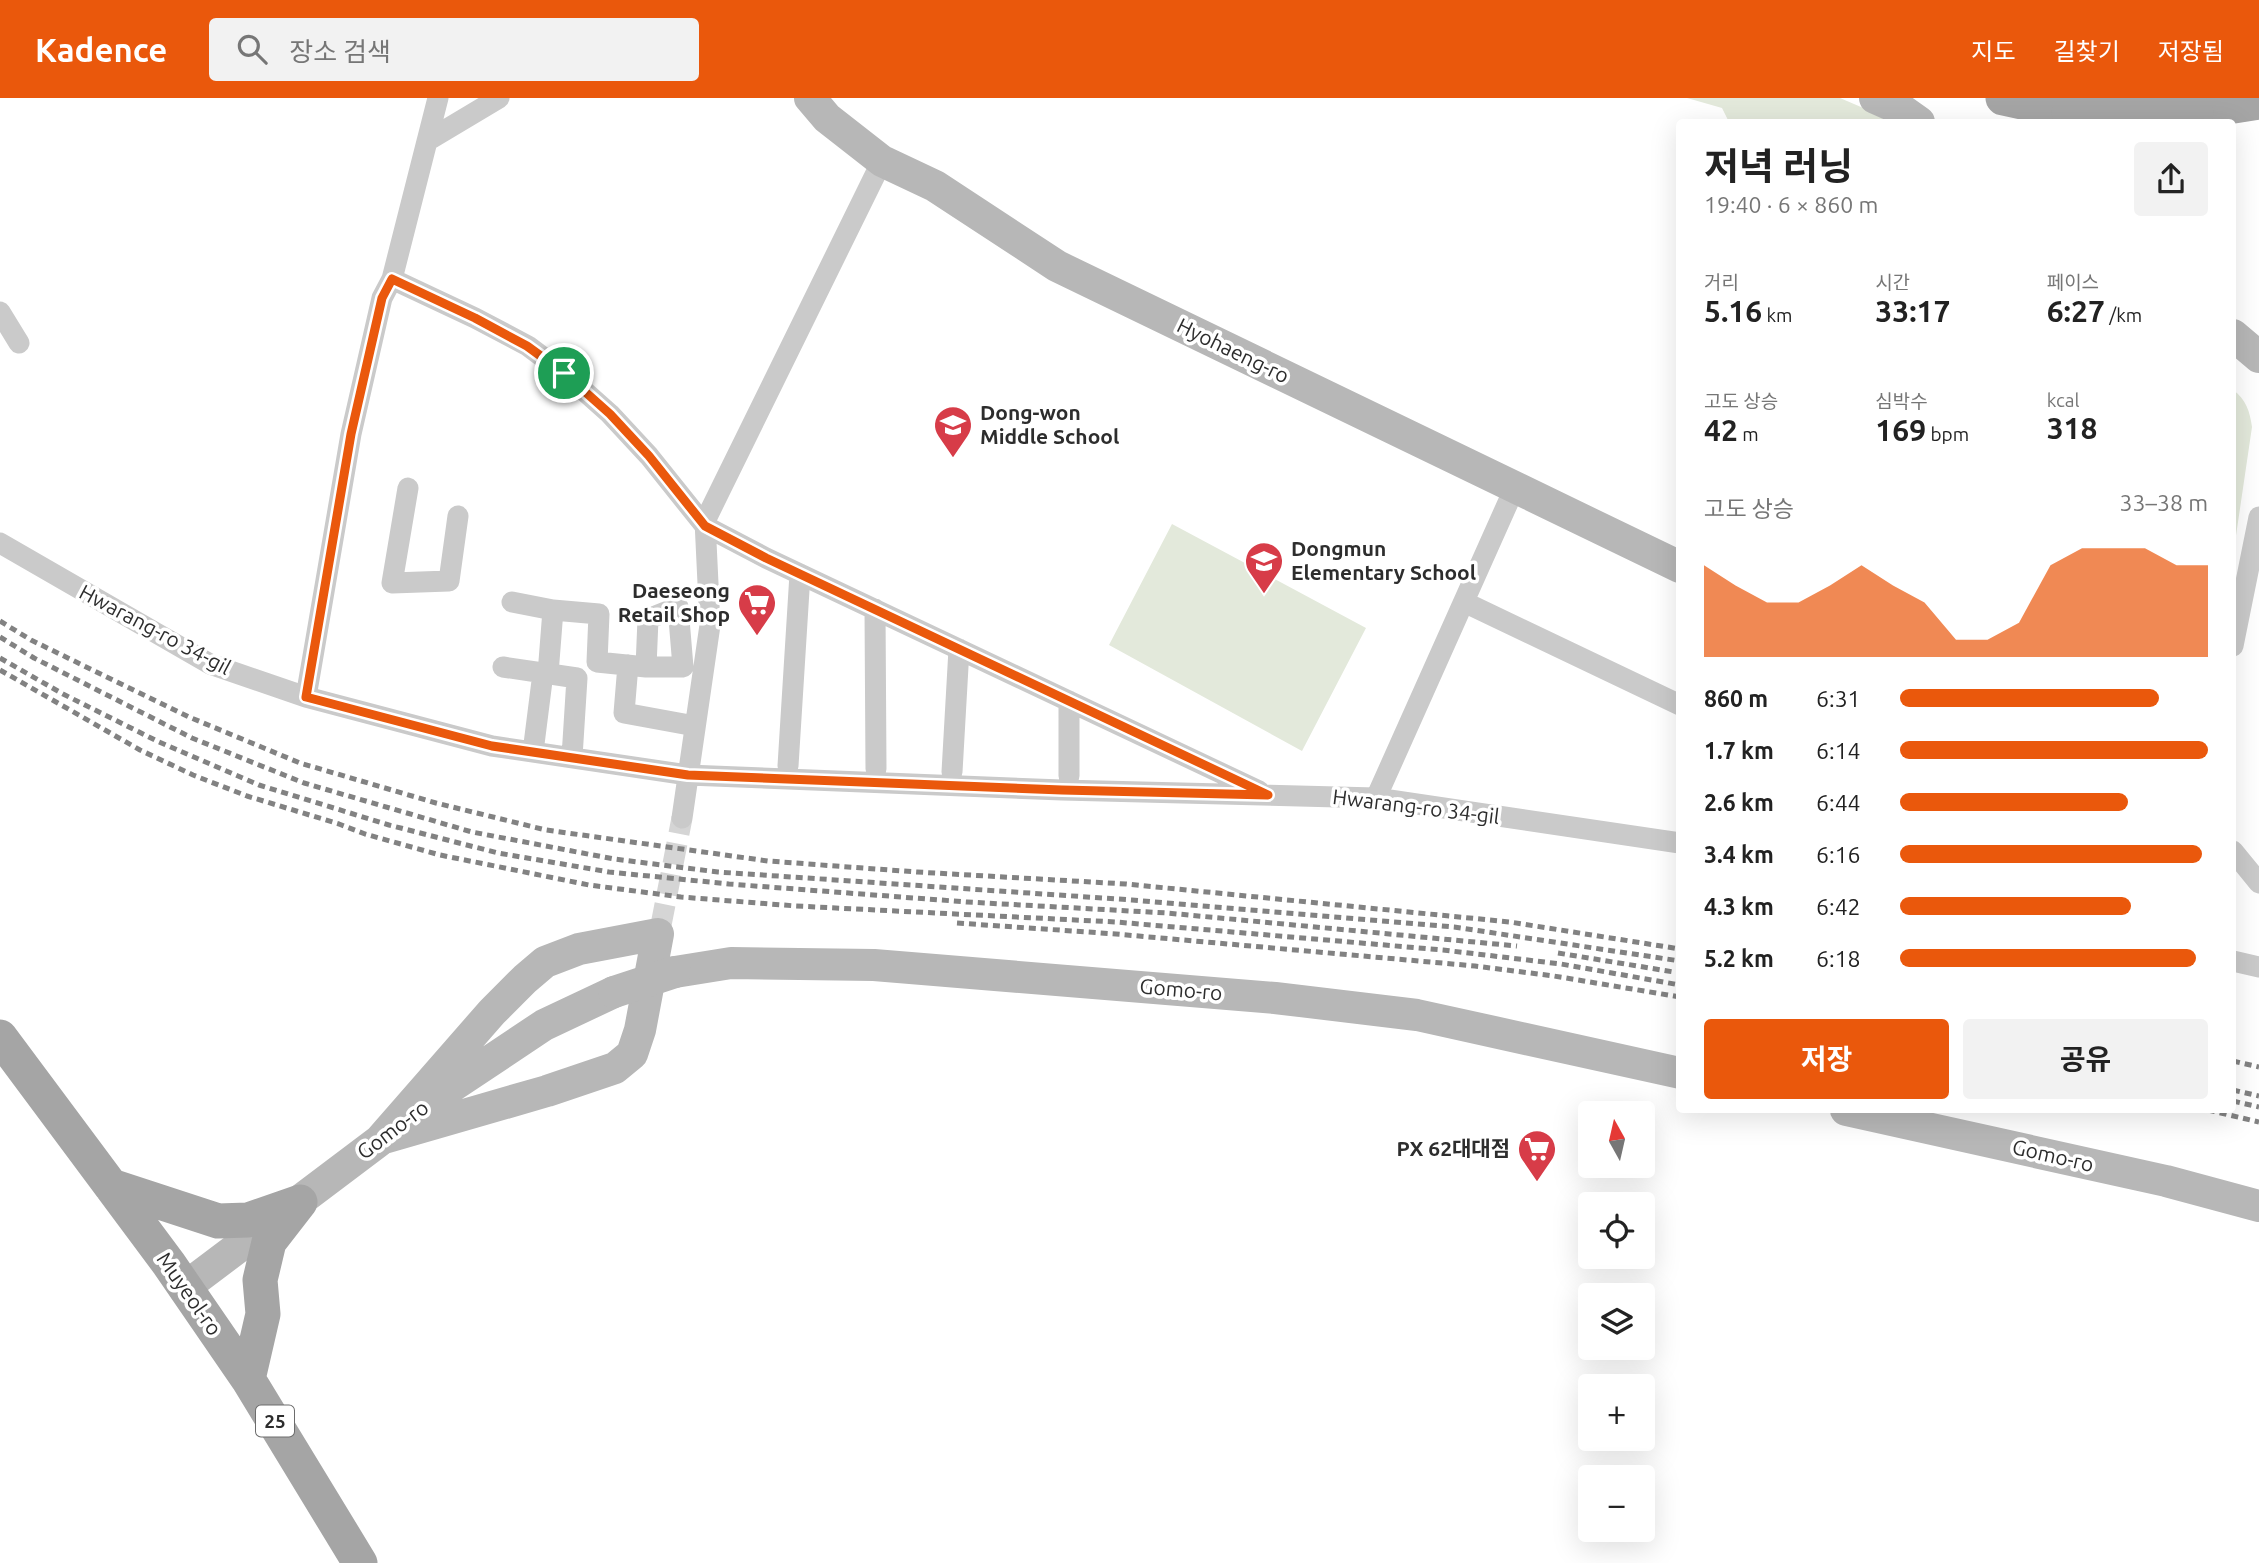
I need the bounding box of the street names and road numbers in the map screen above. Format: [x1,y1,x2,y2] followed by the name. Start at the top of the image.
[1173,313,1293,388] street label: Hyohaeng-ro
[76,579,235,679] street label: Hwarang-ro 34-gil
[1331,784,1501,828] street label: Hwarang-ro 34-gil
[1139,973,1223,1005] street label: Gomo-ro
[352,1095,433,1164] street label: Gomo-ro
[2010,1134,2096,1176] street label: Gomo-ro
[152,1247,227,1340] street label: Muyeol-ro
[256,1406,294,1436] road number: 25

